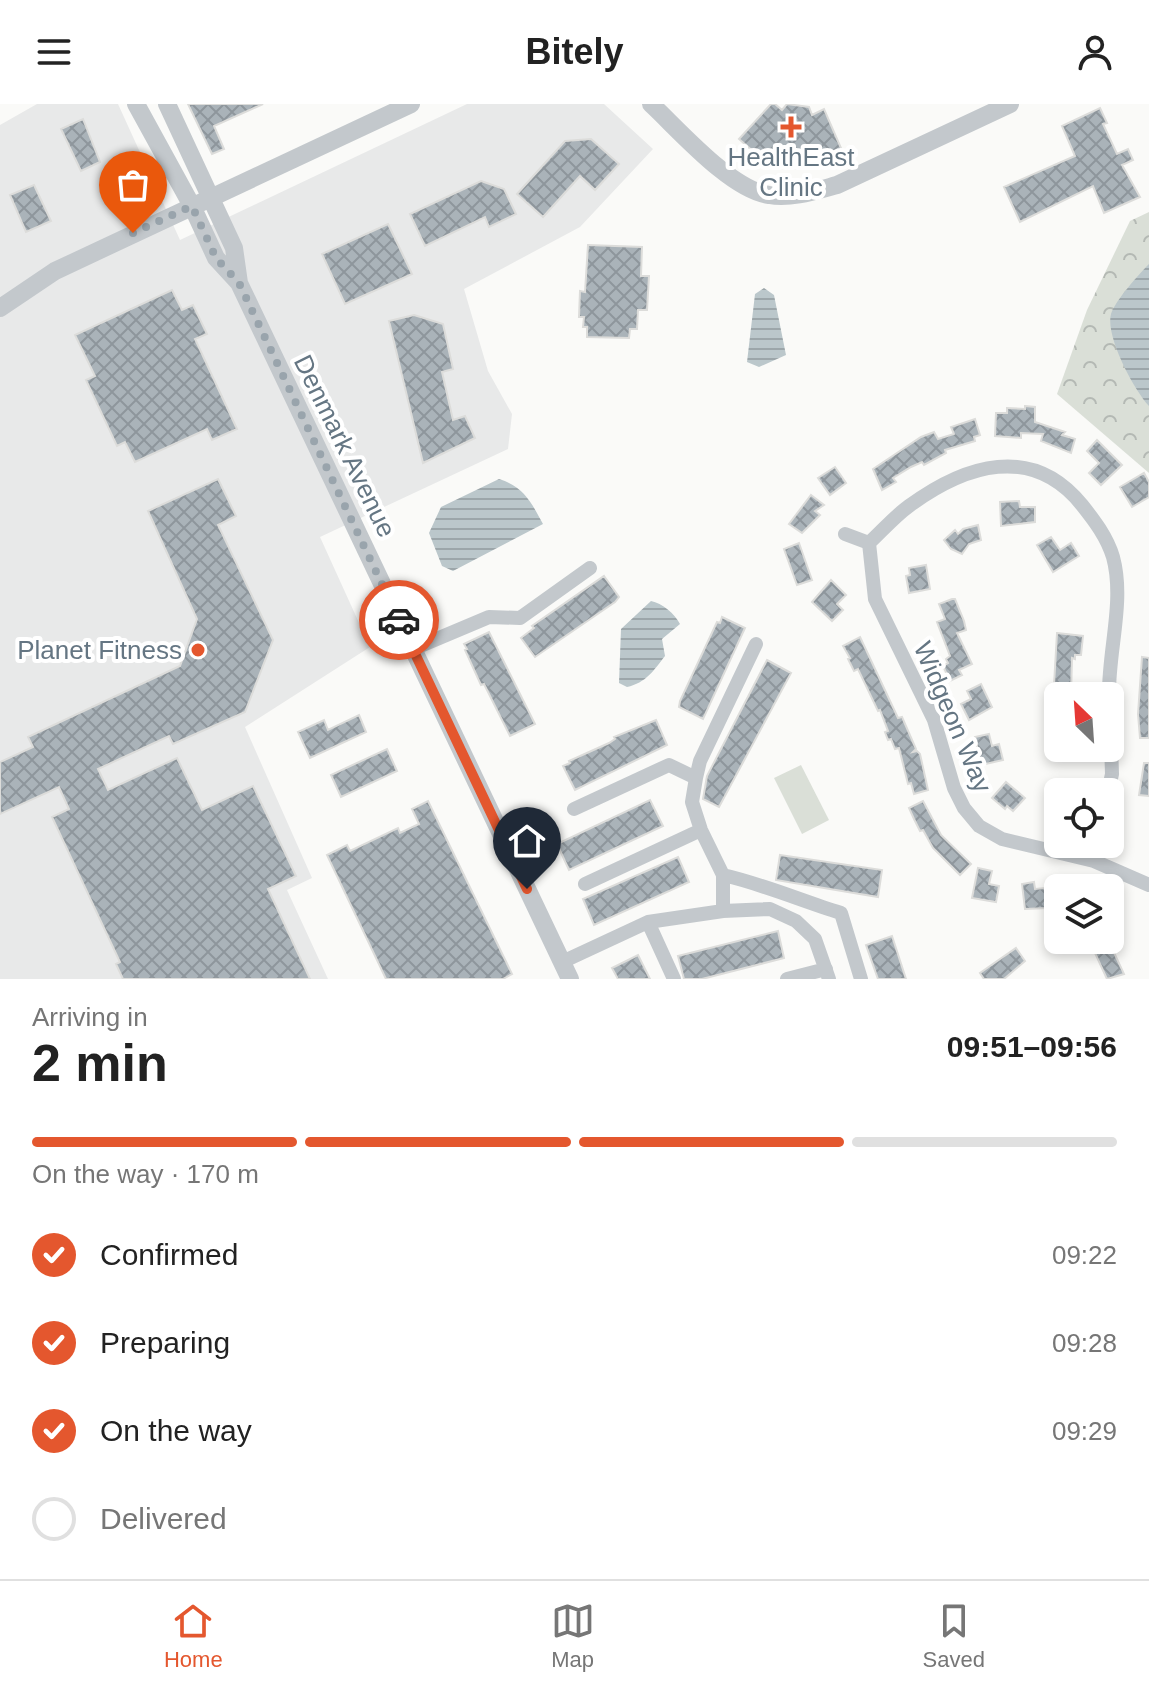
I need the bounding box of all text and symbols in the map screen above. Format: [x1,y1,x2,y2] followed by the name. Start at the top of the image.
[32,30,76,74] icon: menu
[1073,30,1117,74] icon: person
[525,31,624,72] text: Bitely
[780,116,802,138] marker: HealthEast Clinic
[727,142,855,202] place label: HealthEast Clinic
[99,151,167,233] pin
[111,163,155,207] icon: bag
[288,350,402,542] street label: Denmark Avenue
[359,580,439,660] courier
[377,598,421,642] icon: car
[17,635,182,665] place label: Planet Fitness
[908,637,998,797] street label: Widgeon Way
[189,641,207,659] marker: Planet Fitness
[1044,682,1124,762] north arrow
[1044,682,1124,954] map controls
[1044,778,1124,858] button: locate
[493,807,561,889] pin
[505,819,549,863] icon: home
[1044,874,1124,954] button: layers
[32,1002,148,1032] text: Arriving in
[947,1030,1117,1063] text: 09:51–09:56
[32,1034,168,1092] text: 2 min
[32,1159,259,1189] text: On the way · 170 m
[32,1233,76,1277] icon: check
[100,1238,238,1271] text: Confirmed
[1052,1240,1117,1270] text: 09:22
[32,1321,76,1365] icon: check
[100,1326,230,1359] text: Preparing
[1052,1328,1117,1358] text: 09:28
[32,1409,76,1453] icon: check
[100,1414,252,1447] text: On the way
[1052,1416,1117,1446] text: 09:29
[100,1502,227,1535] text: Delivered
[164,1599,223,1673] tab: Home
[551,1599,595,1673] tab: Map
[923,1599,985,1673] tab: Saved

